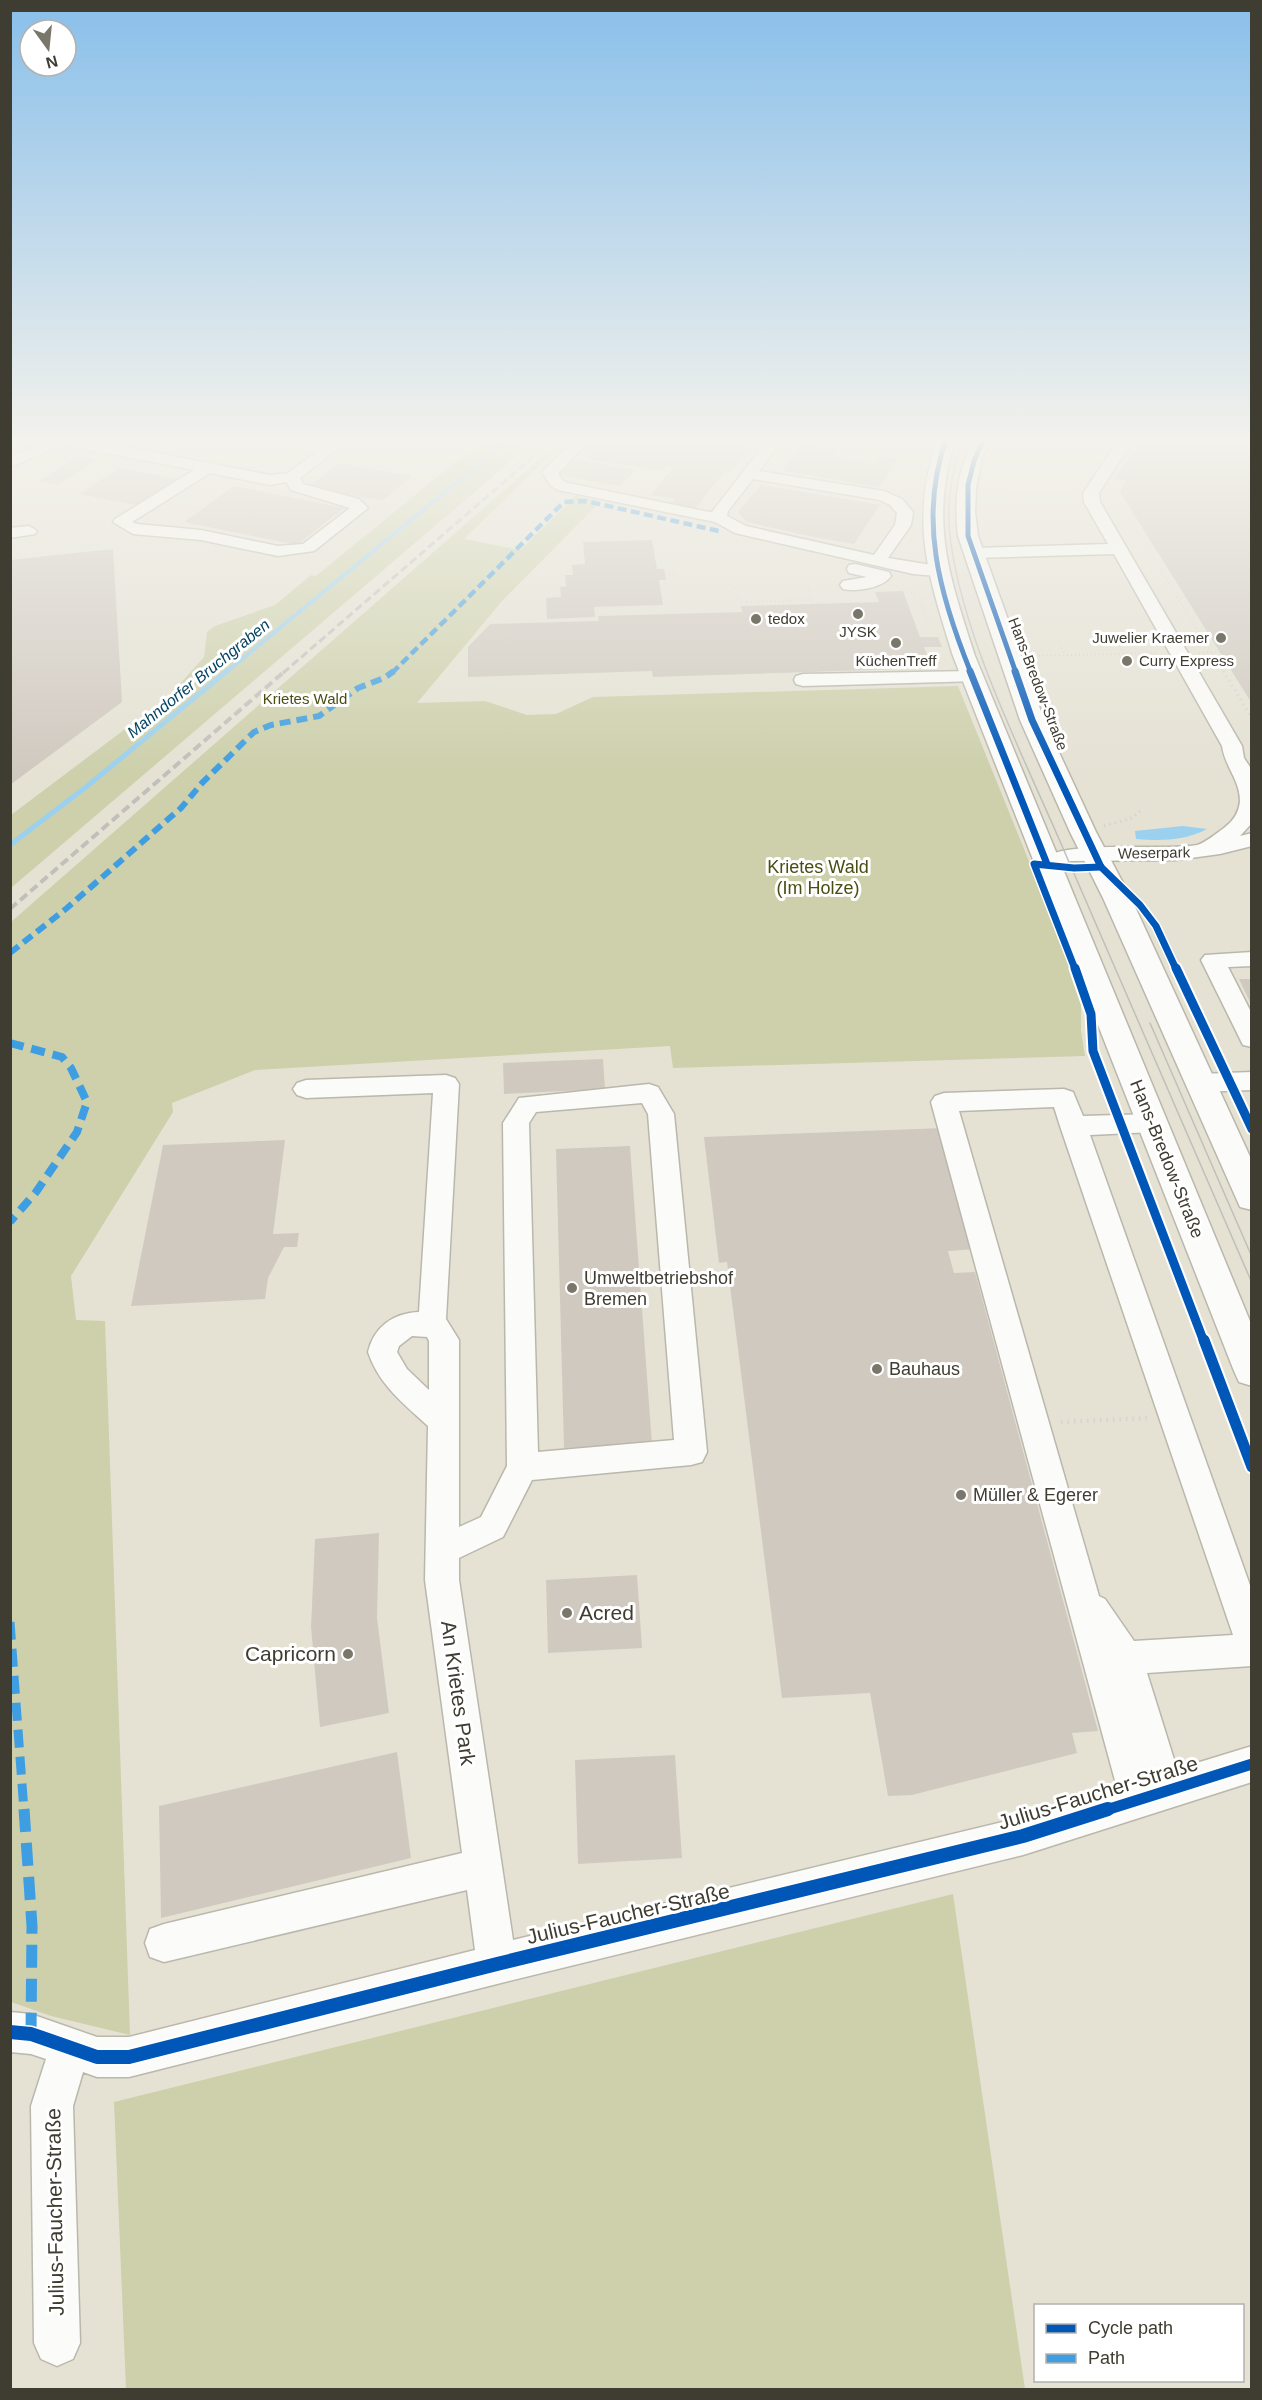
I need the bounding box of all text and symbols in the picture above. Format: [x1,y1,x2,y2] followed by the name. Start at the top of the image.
[18,18,78,78] north arrow
[44,52,60,72] text: N
[851,607,865,621] marker: JYSK
[768,610,805,627] place label: tedox
[749,612,763,626] marker: tedox
[1005,615,1072,753] street label: Hans-Bredow-Straße
[124,616,273,741] water label: Mahndorfer Bruchgraben
[839,623,877,640] place label: JYSK
[1092,629,1209,646] place label: Juwelier Kraemer
[1214,631,1228,645] marker: Juwelier Kraemer
[889,636,903,650] marker: KüchenTreff
[856,652,937,669] place label: KüchenTreff
[1139,652,1234,669] place label: Curry Express
[1120,654,1134,668] marker: Curry Express
[263,690,347,707] park label: Krietes Wald
[1118,843,1191,862] street label: Weserpark
[767,857,869,898] park label: Krietes Wald (Im Holze)
[1126,1077,1208,1241] street label: Hans-Bredow-Straße
[584,1268,734,1309] place label: Umweltbetriebshof Bremen
[565,1281,579,1295] marker: Umweltbetriebshof Bremen
[889,1359,960,1379] place label: Bauhaus
[870,1362,884,1376] marker: Bauhaus
[973,1485,1098,1505] place label: Müller & Egerer
[954,1488,968,1502] marker: Müller & Egerer
[579,1601,634,1624] place label: Acred
[560,1606,574,1620] marker: Acred
[437,1619,480,1767] street label: An Krietes Park
[245,1642,336,1665] place label: Capricorn
[341,1647,355,1661] marker: Capricorn
[995,1751,1201,1834] street label: Julius-Faucher-Straße
[524,1879,732,1948] street label: Julius-Faucher-Straße
[41,2108,68,2316] street label: Julius-Faucher-Straße
[1034,2304,1244,2382] legend
[1088,2318,1173,2338] text: Cycle path
[1088,2348,1125,2368] text: Path

